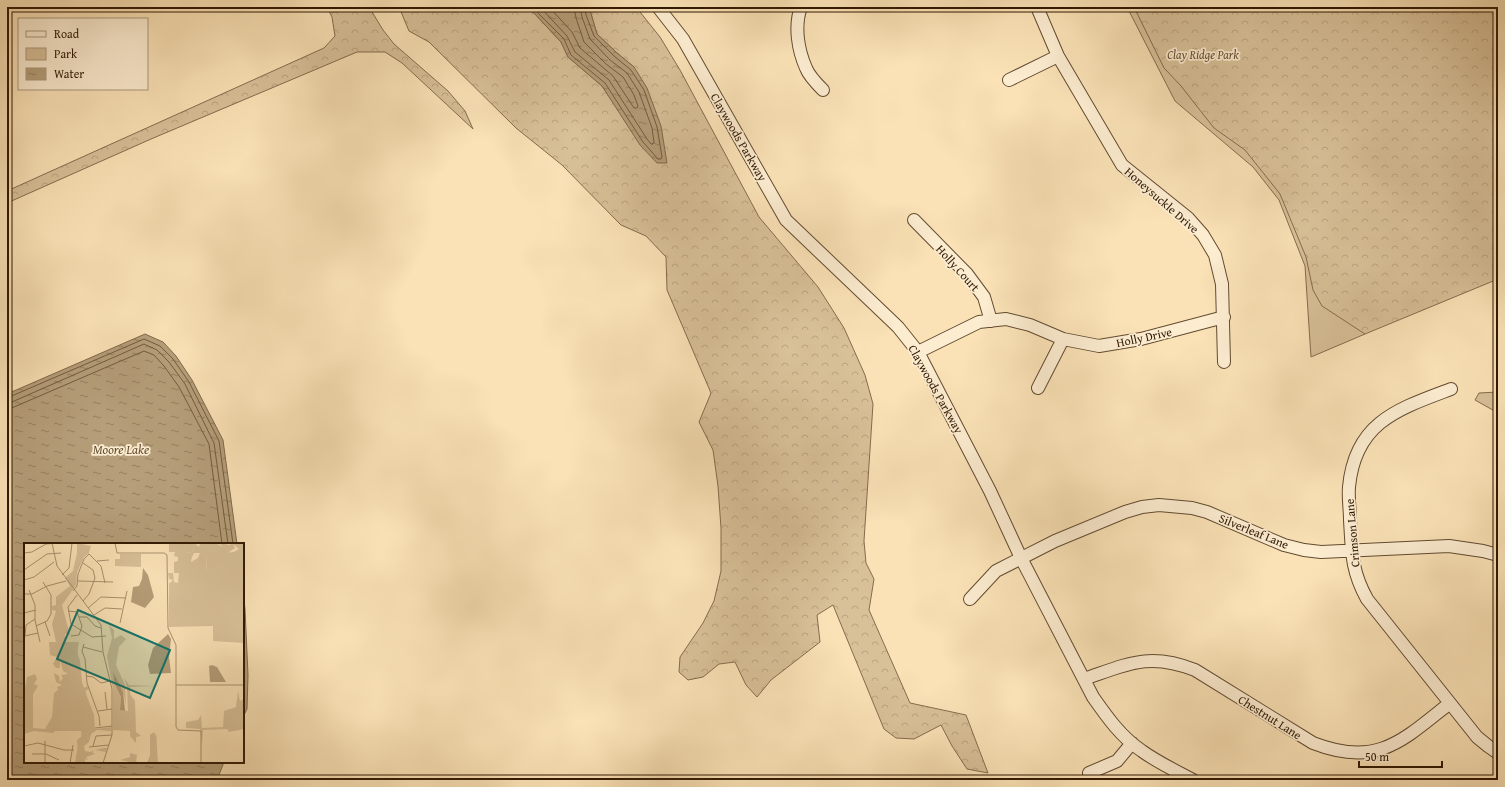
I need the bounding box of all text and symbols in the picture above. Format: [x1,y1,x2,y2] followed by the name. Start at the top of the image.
[18,18,148,90] legend
[54,25,80,42] text: Road
[54,45,78,62] text: Park
[1167,46,1239,63] park label: Clay Ridge Park
[54,65,84,82] text: Water
[707,90,771,184] street label: Claywoods Parkway
[1121,163,1203,237] street label: Honeysuckle Drive
[932,241,984,296] street label: Holly Court
[1115,323,1174,351] street label: Holly Drive
[905,342,967,436] street label: Claywoods Parkway
[93,440,149,459] water label: Moore Lake
[1341,498,1363,568] street label: Crimson Lane
[1217,509,1292,553] street label: Silverleaf Lane
[24,543,244,763] inset map
[1235,691,1305,743] street label: Chestnut Lane
[1359,743,1442,769] scale bar
[1365,748,1389,765] text: 50 m

